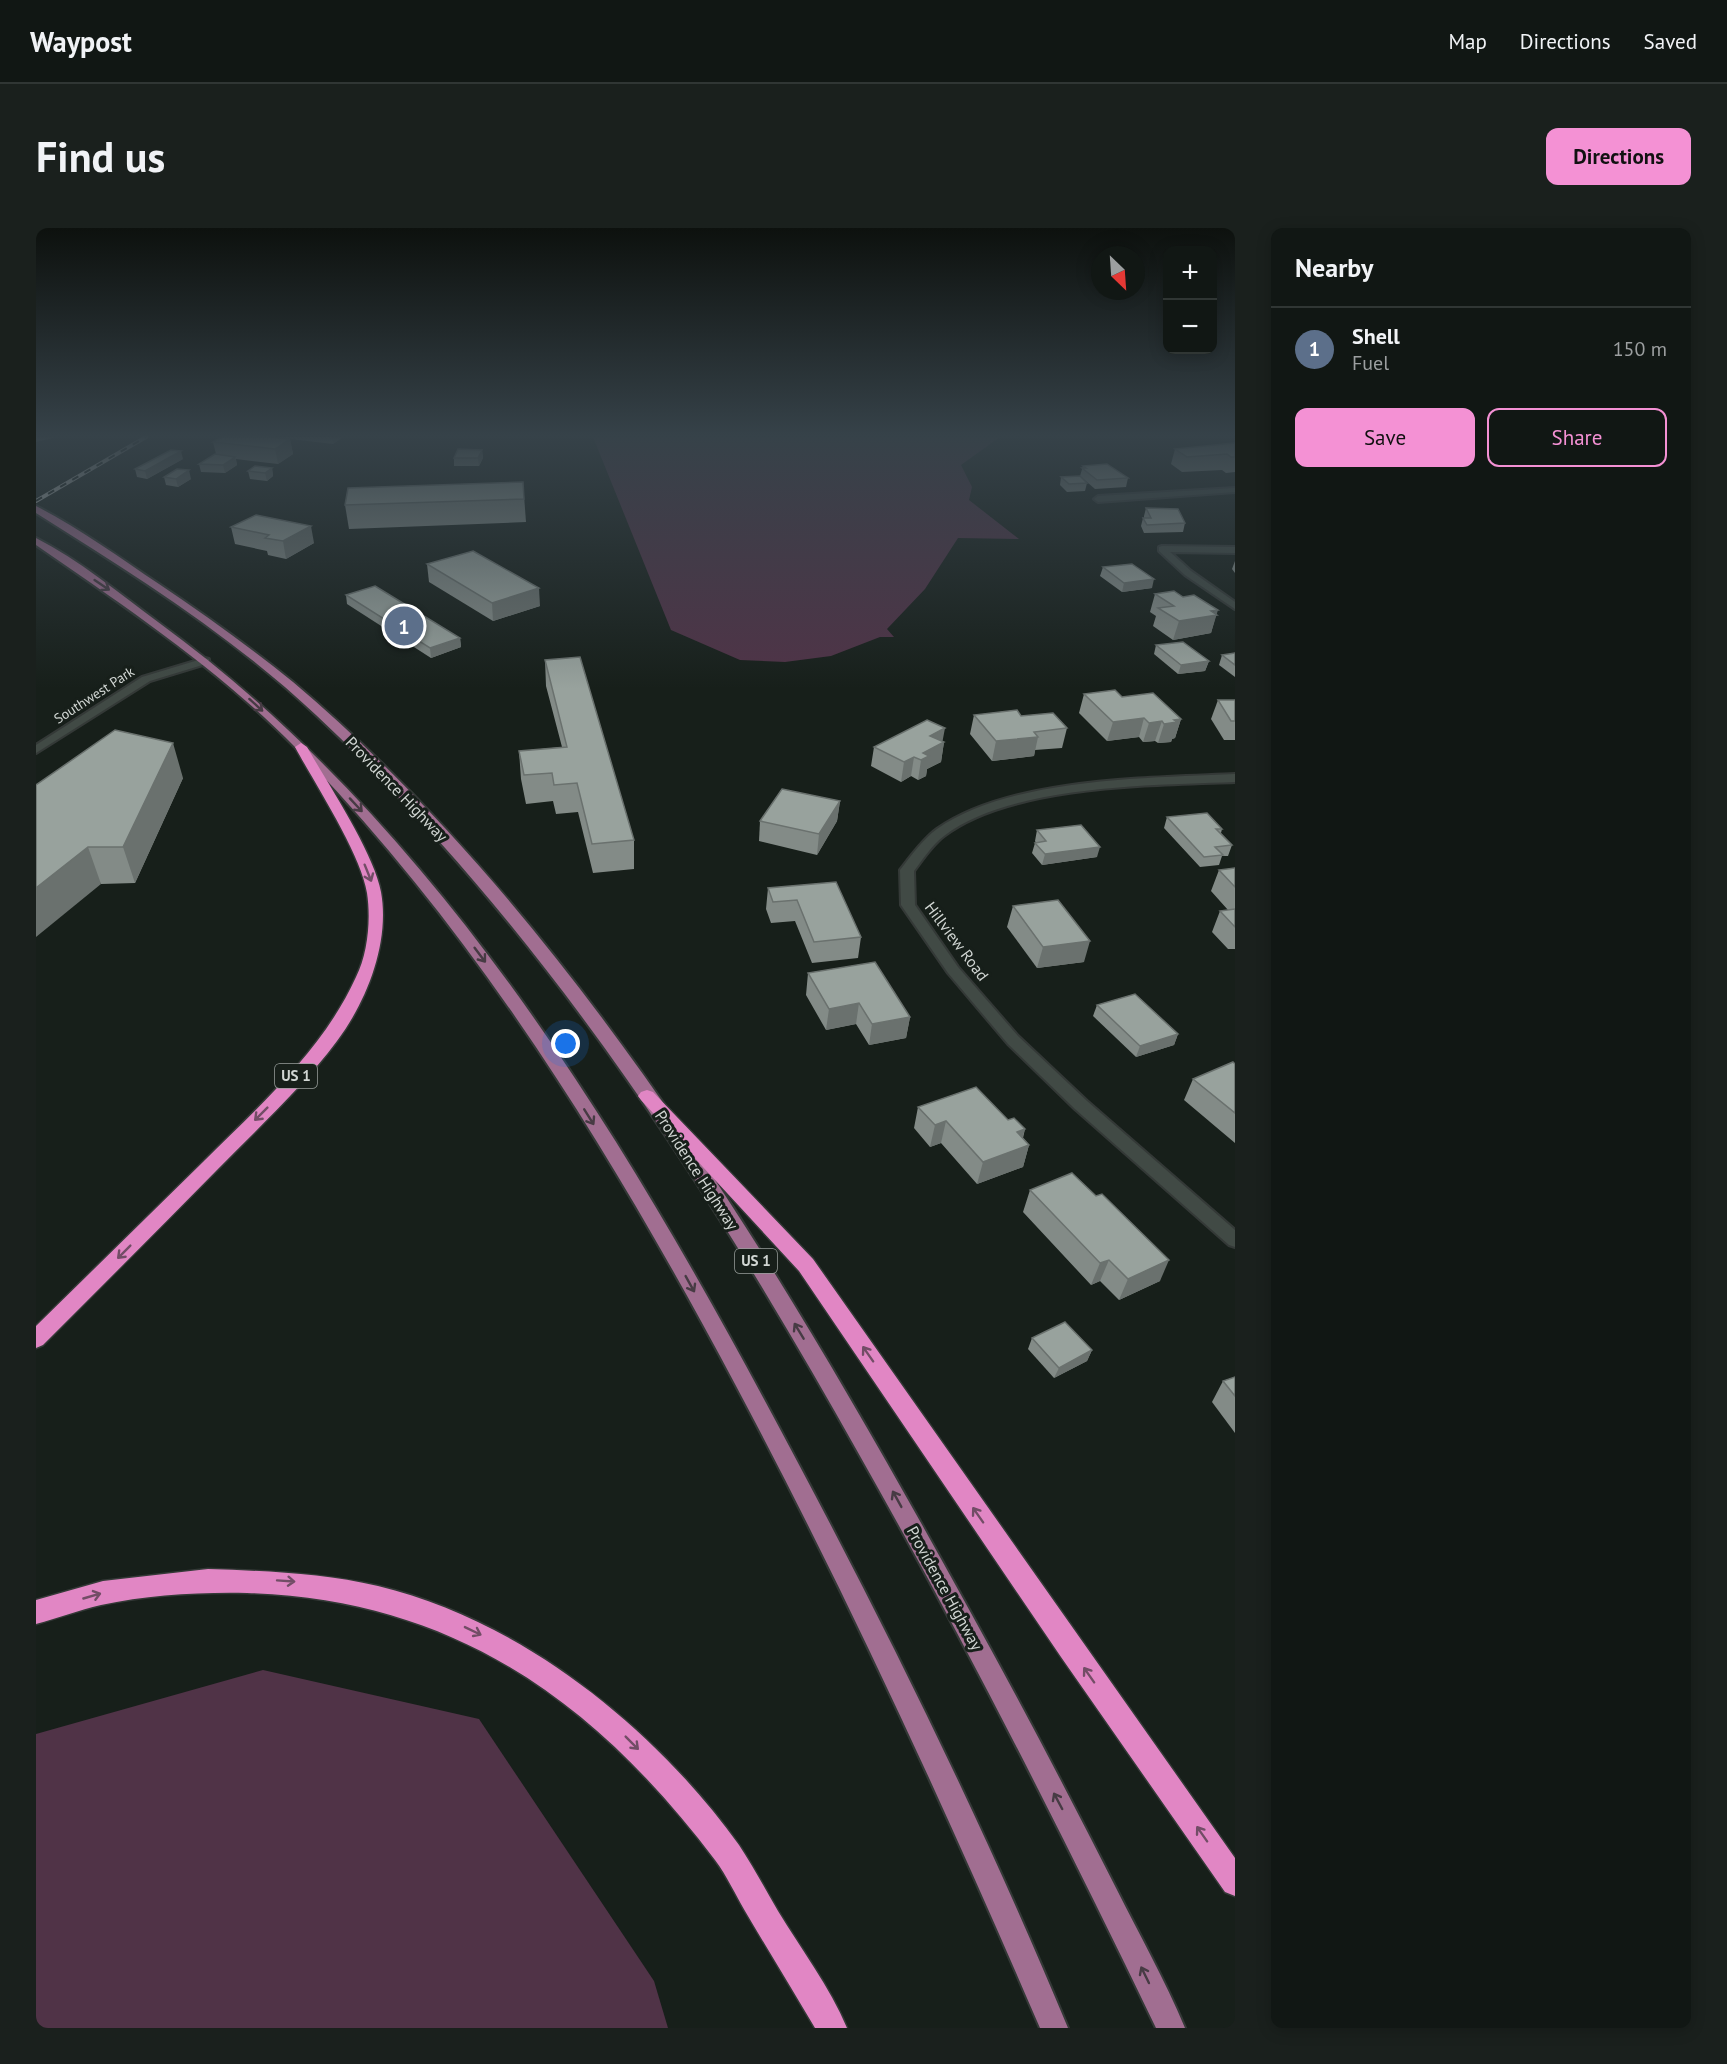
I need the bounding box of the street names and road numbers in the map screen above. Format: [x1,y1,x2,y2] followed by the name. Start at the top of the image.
[50,662,138,728] street label: Southwest Park
[342,732,453,846] street label: Providence Highway
[921,898,993,984] street label: Hillview Road
[275,1064,317,1088] road number: US 1
[651,1106,743,1234] street label: Providence Highway
[735,1249,777,1273] road number: US 1
[903,1523,988,1654] street label: Providence Highway

